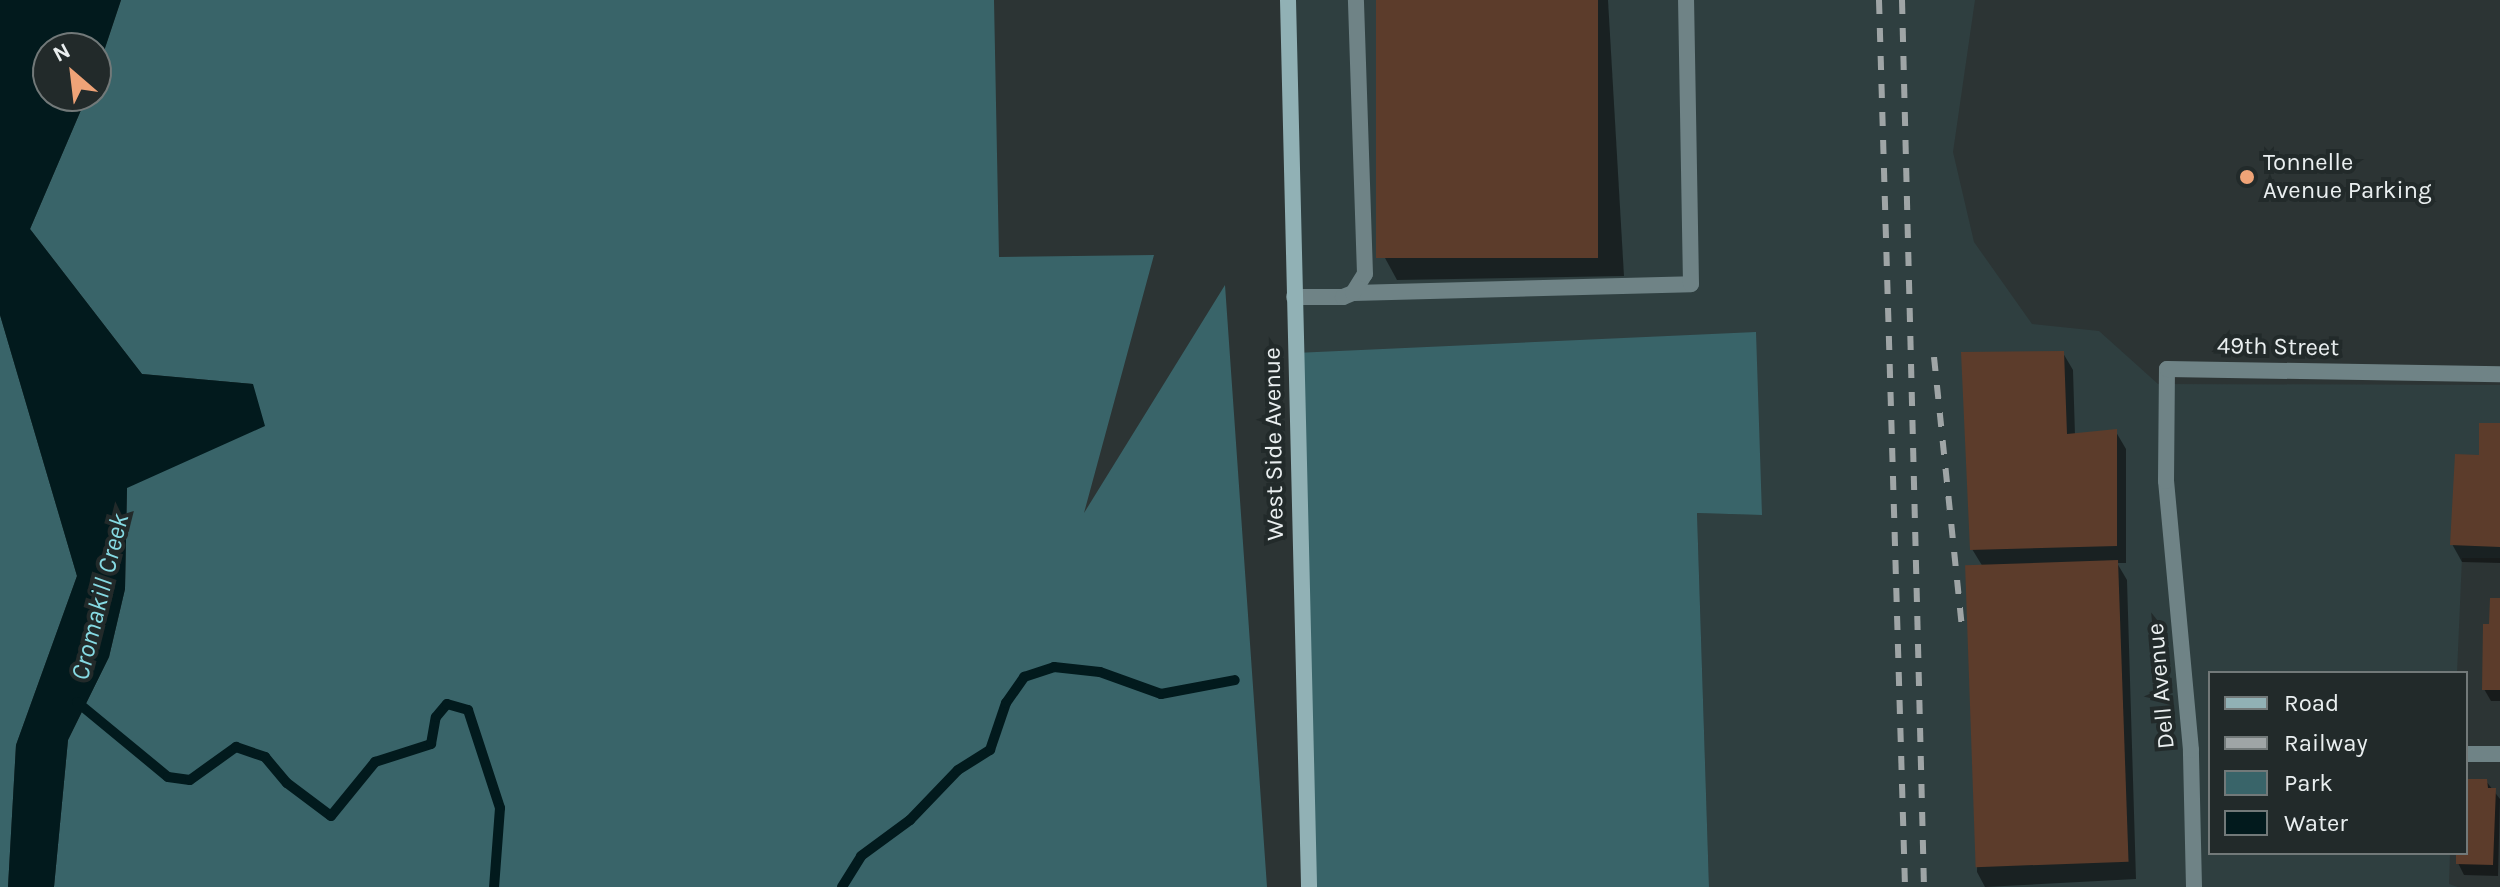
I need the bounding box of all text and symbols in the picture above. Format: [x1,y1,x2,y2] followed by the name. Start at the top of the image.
[32,32,112,112] north arrow
[49,37,75,68] text: N
[2263,149,2432,205] place label: Tonnelle Avenue Parking
[2238,168,2256,186] marker: Tonnelle Avenue Parking
[2217,332,2339,362] street label: 49th Street
[1258,347,1290,541] street label: West Side Avenue
[64,511,136,683] water label: Cromakill Creek
[2141,622,2181,750] street label: Dell Avenue
[2208,671,2468,855] legend
[2284,689,2339,717] text: Road
[2284,729,2368,757] text: Railway
[2284,769,2333,797] text: Park
[2284,809,2348,837] text: Water

